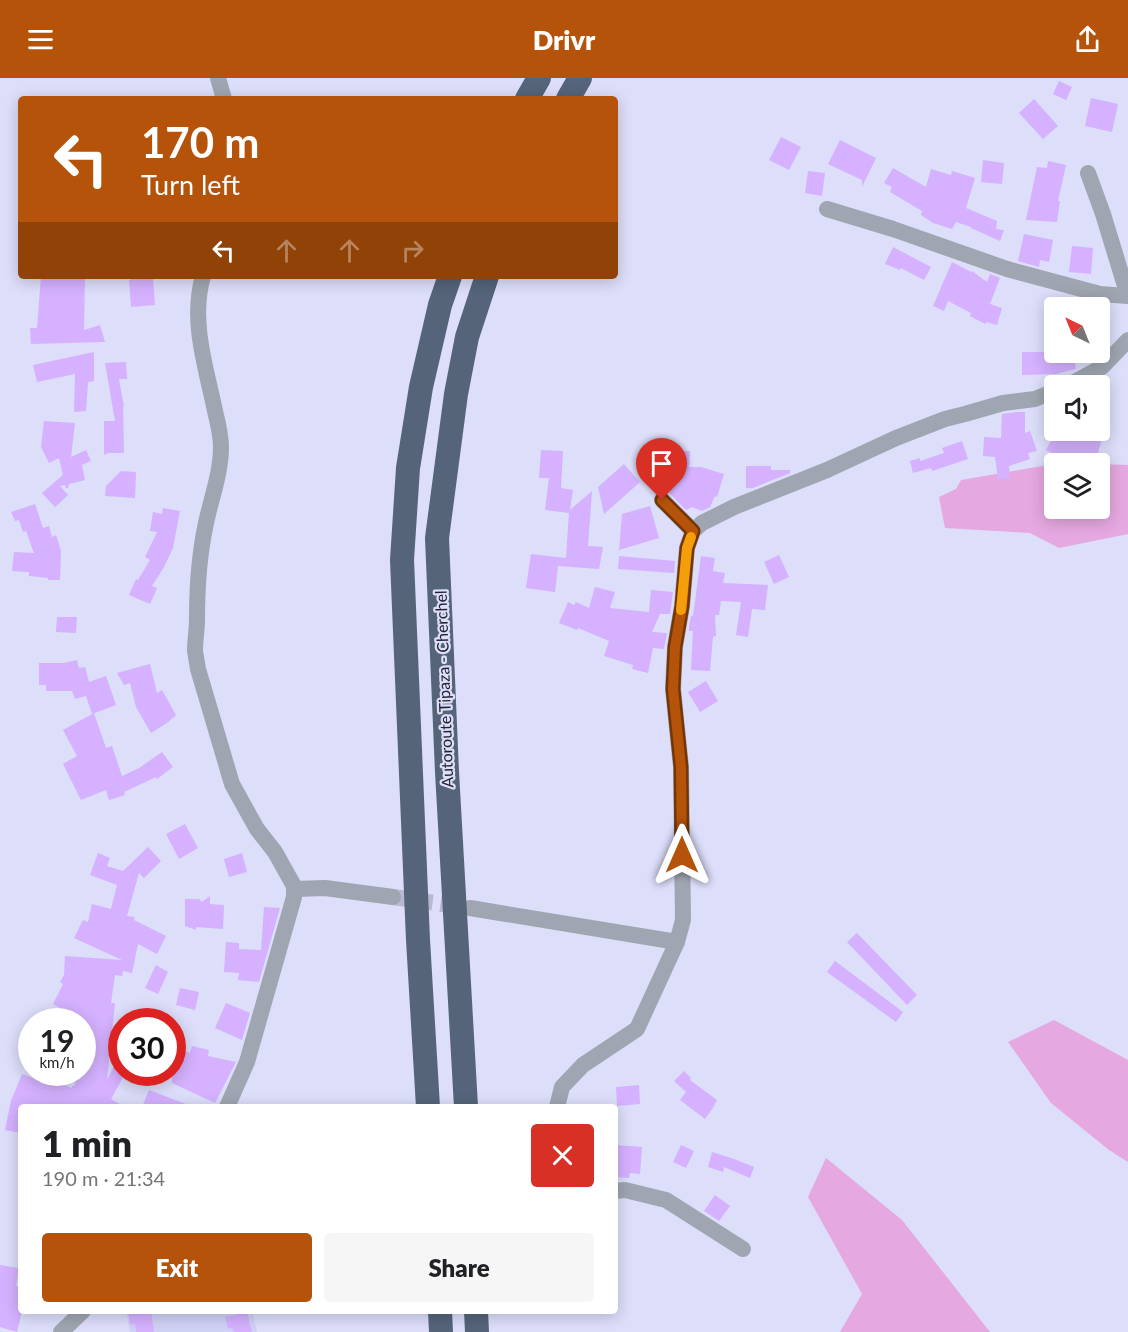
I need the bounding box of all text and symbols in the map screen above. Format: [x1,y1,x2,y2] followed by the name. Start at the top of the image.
[24,23,57,56] icon: menu
[533,23,595,56] text: Drivr
[1071,23,1104,56] icon: share
[141,117,259,167] text: 170 m
[42,120,120,198] icon: left
[141,168,240,201] text: Turn left
[207,234,240,267] icon: left
[270,234,303,267] icon: ahead
[333,234,366,267] icon: ahead
[396,234,429,267] icon: right
[1044,297,1110,363] north arrow
[1044,297,1110,519] map controls
[1044,375,1110,441] button: sound
[636,438,687,500] pin
[645,447,678,480] icon: arrive
[1044,453,1110,519] button: layers
[431,590,456,788] street label: Autoroute Tipaza - Cherchel
[650,823,714,887] position arrow
[108,1008,186,1086] speed limit sign: 30
[40,1022,74,1058] text: 19
[39,1053,75,1071] text: km/h
[42,1121,132,1165] text: 1 min
[531,1124,594,1187] button: close
[42,1166,165,1190] text: 190 m · 21:34
[42,1233,312,1302] button: Exit
[324,1233,594,1302] button: Share

